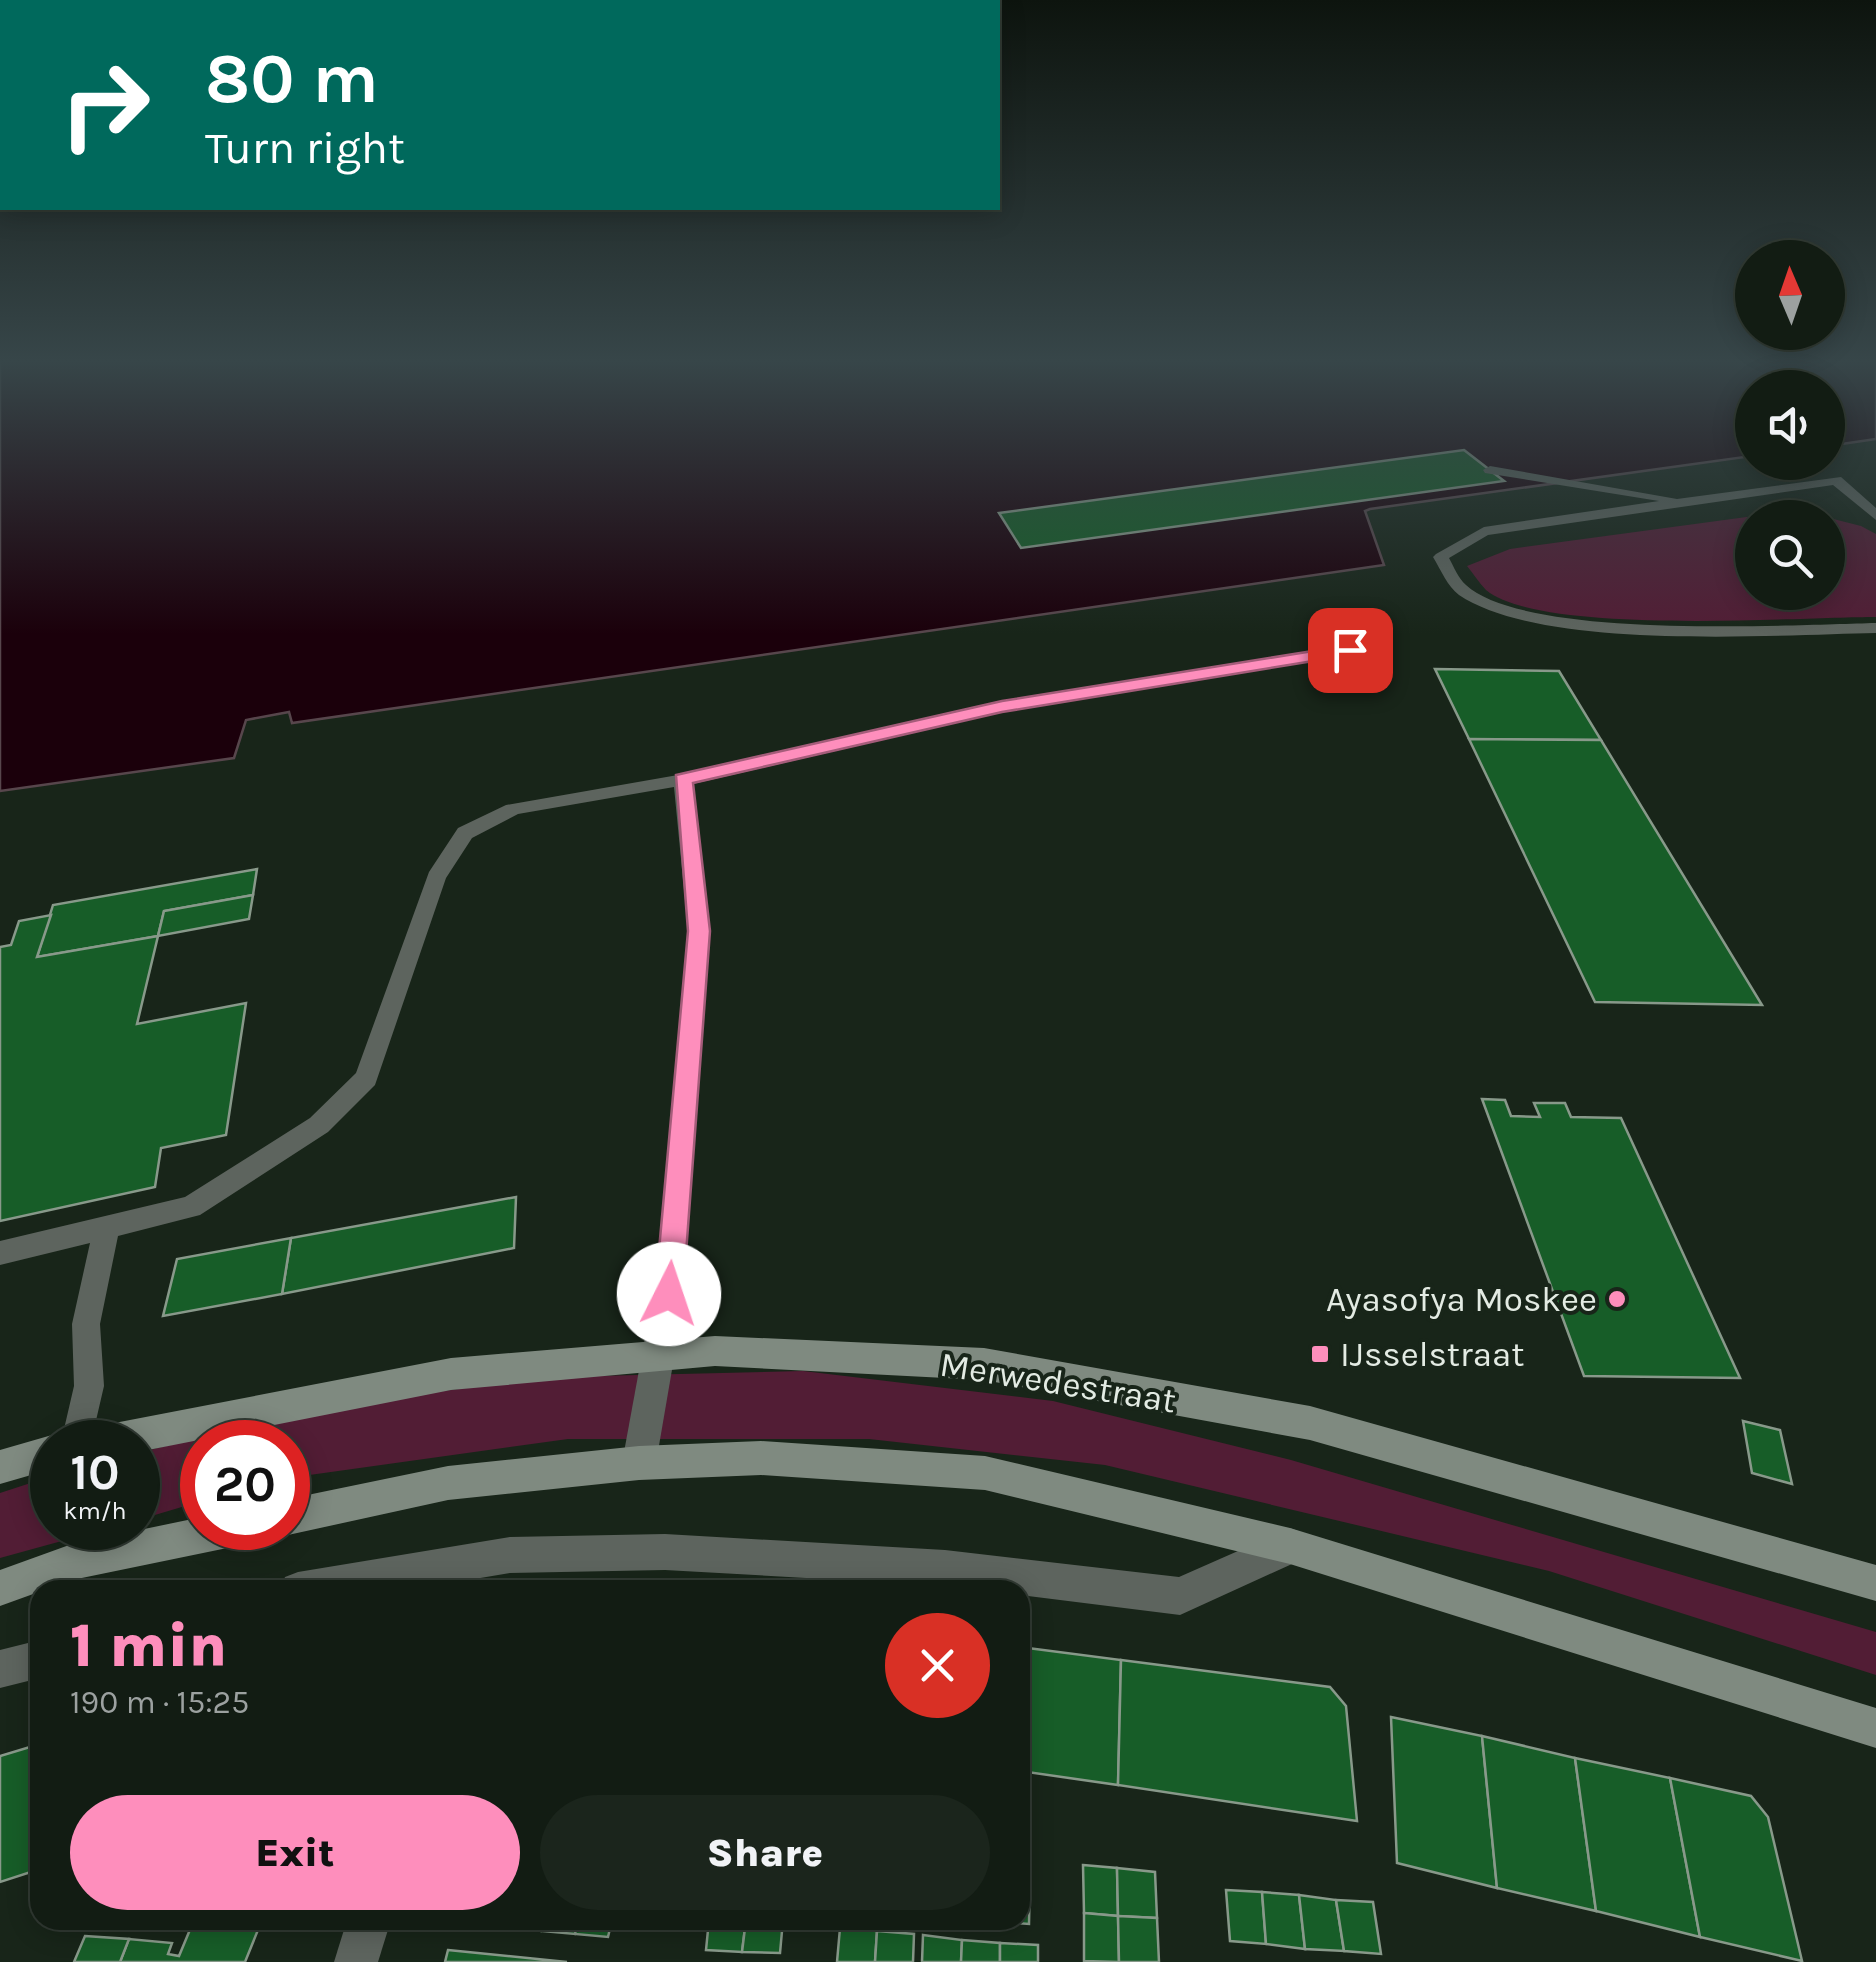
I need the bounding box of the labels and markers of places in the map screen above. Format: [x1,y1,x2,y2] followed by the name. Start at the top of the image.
[1308,608,1393,693] pin
[1326,1279,1597,1320] place label: Ayasofya Moskee
[1606,1288,1628,1310] marker: Ayasofya Moskee
[1340,1334,1524,1375] place label: IJsselstraat
[1309,1343,1331,1365] marker: IJsselstraat

